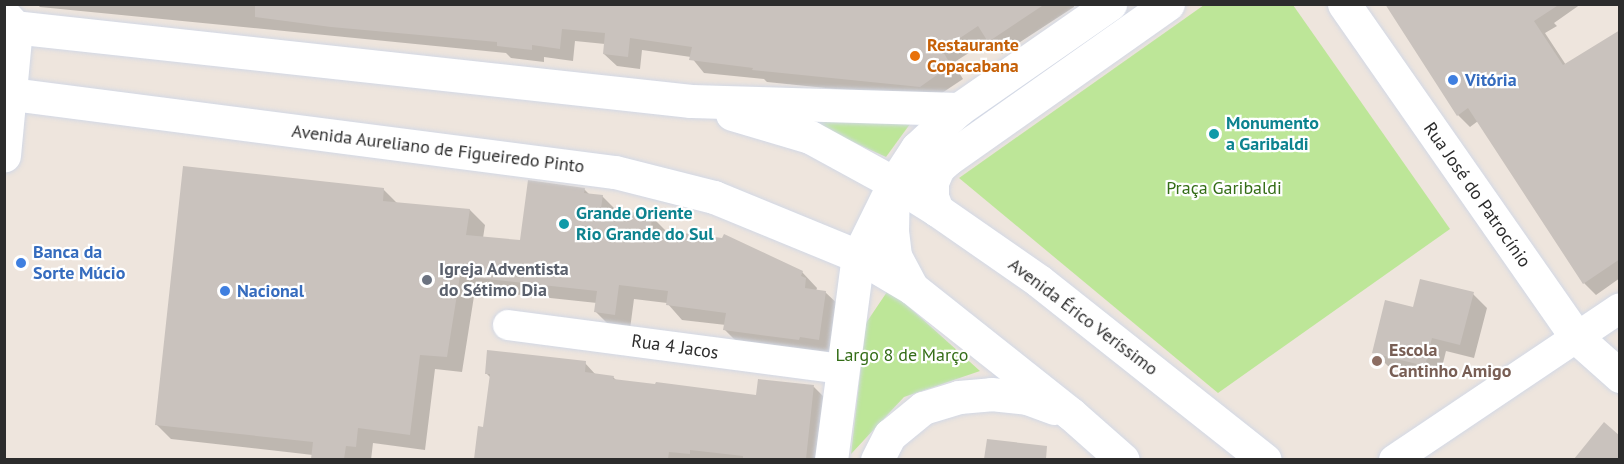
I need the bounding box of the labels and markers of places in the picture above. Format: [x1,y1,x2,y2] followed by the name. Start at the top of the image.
[927,35,1019,78] place label: Restaurante Copacabana
[908,49,922,63] marker: Restaurante Copacabana
[1465,69,1517,91] place label: Vitória
[1446,73,1460,87] marker: Vitória
[1226,113,1319,156] place label: Monumento a Garibaldi
[1207,127,1221,141] marker: Monumento a Garibaldi
[576,203,714,246] place label: Grande Oriente Rio Grande do Sul
[557,217,571,231] marker: Grande Oriente Rio Grande do Sul
[33,242,125,284] place label: Banca da Sorte Múcio
[14,256,28,270] marker: Banca da Sorte Múcio
[439,259,569,302] place label: Igreja Adventista do Sétimo Dia
[420,273,434,287] marker: Igreja Adventista do Sétimo Dia
[237,280,304,302] place label: Nacional
[218,284,232,298] marker: Nacional
[1389,340,1512,382] place label: Escola Cantinho Amigo
[1370,354,1384,368] marker: Escola Cantinho Amigo

